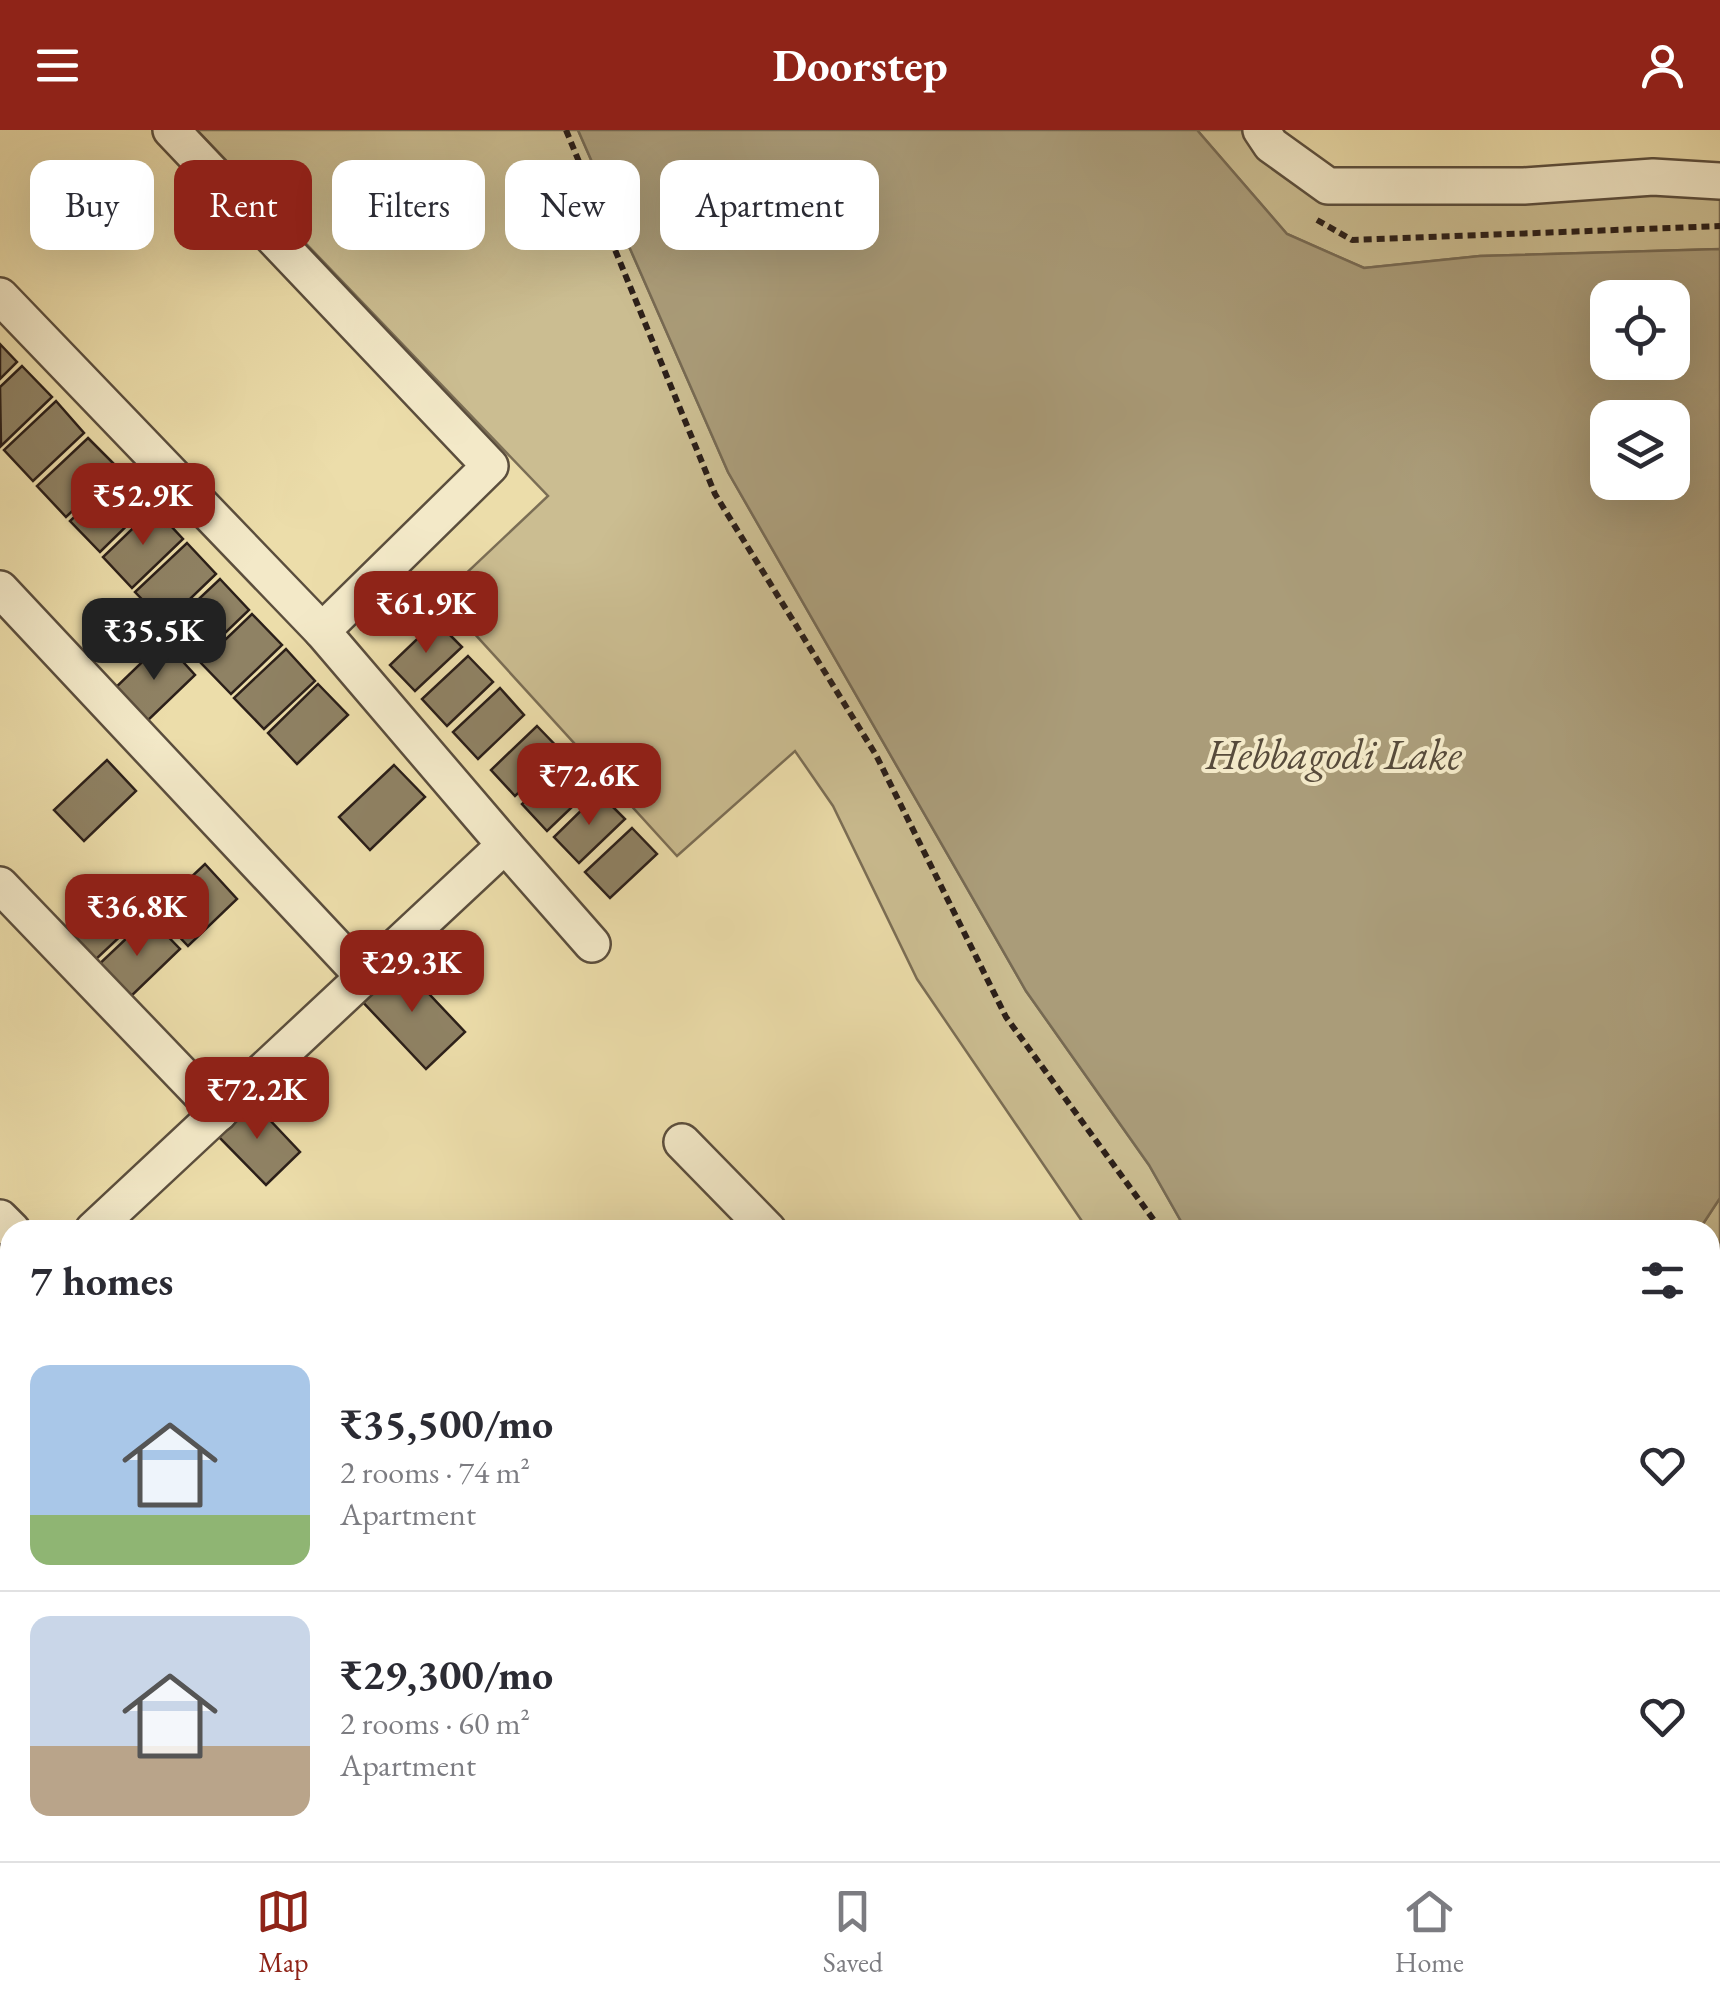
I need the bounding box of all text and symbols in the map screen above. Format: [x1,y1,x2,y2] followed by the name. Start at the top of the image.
[772,36,948,94] text: Doorstep
[30,38,85,93] icon: menu
[1635,38,1690,93] icon: person
[30,160,154,250] chip: Buy
[174,160,312,250] chip: Rent
[332,160,485,250] chip: Filters
[505,160,640,250] chip: New
[660,160,879,250] chip: Apartment
[1590,280,1690,500] map controls
[1590,280,1690,380] button: locate
[1590,400,1690,500] button: layers
[62,463,224,548] pin: ₹52.9K
[93,474,193,516] text: ₹52.9K
[345,571,507,656] pin: ₹61.9K
[376,582,476,624] text: ₹61.9K
[73,598,235,683] pin: ₹35.5K
[104,609,204,651] text: ₹35.5K
[1205,727,1463,782] water label: Hebbagodi Lake
[508,743,670,828] pin: ₹72.6K
[539,754,639,796] text: ₹72.6K
[56,874,218,959] pin: ₹36.8K
[87,885,187,927] text: ₹36.8K
[331,930,493,1015] pin: ₹29.3K
[362,941,462,983] text: ₹29.3K
[176,1057,338,1142] pin: ₹72.2K
[207,1068,307,1110] text: ₹72.2K
[30,1253,173,1308] text: 7 homes
[1635,1253,1690,1308] icon: filters
[340,1396,553,1451] text: ₹35,500/mo
[110,1405,230,1525] icon: home
[1635,1438,1690,1493] icon: heart
[340,1451,530,1493] text: 2 rooms · 74 m²
[340,1493,476,1535] text: Apartment
[340,1647,553,1702] text: ₹29,300/mo
[110,1656,230,1776] icon: home
[1635,1689,1690,1744] icon: heart
[340,1702,530,1744] text: 2 rooms · 60 m²
[340,1744,476,1786] text: Apartment
[256,1884,311,1980] tab: Map
[823,1884,883,1980] tab: Saved
[1395,1884,1464,1980] tab: Home

